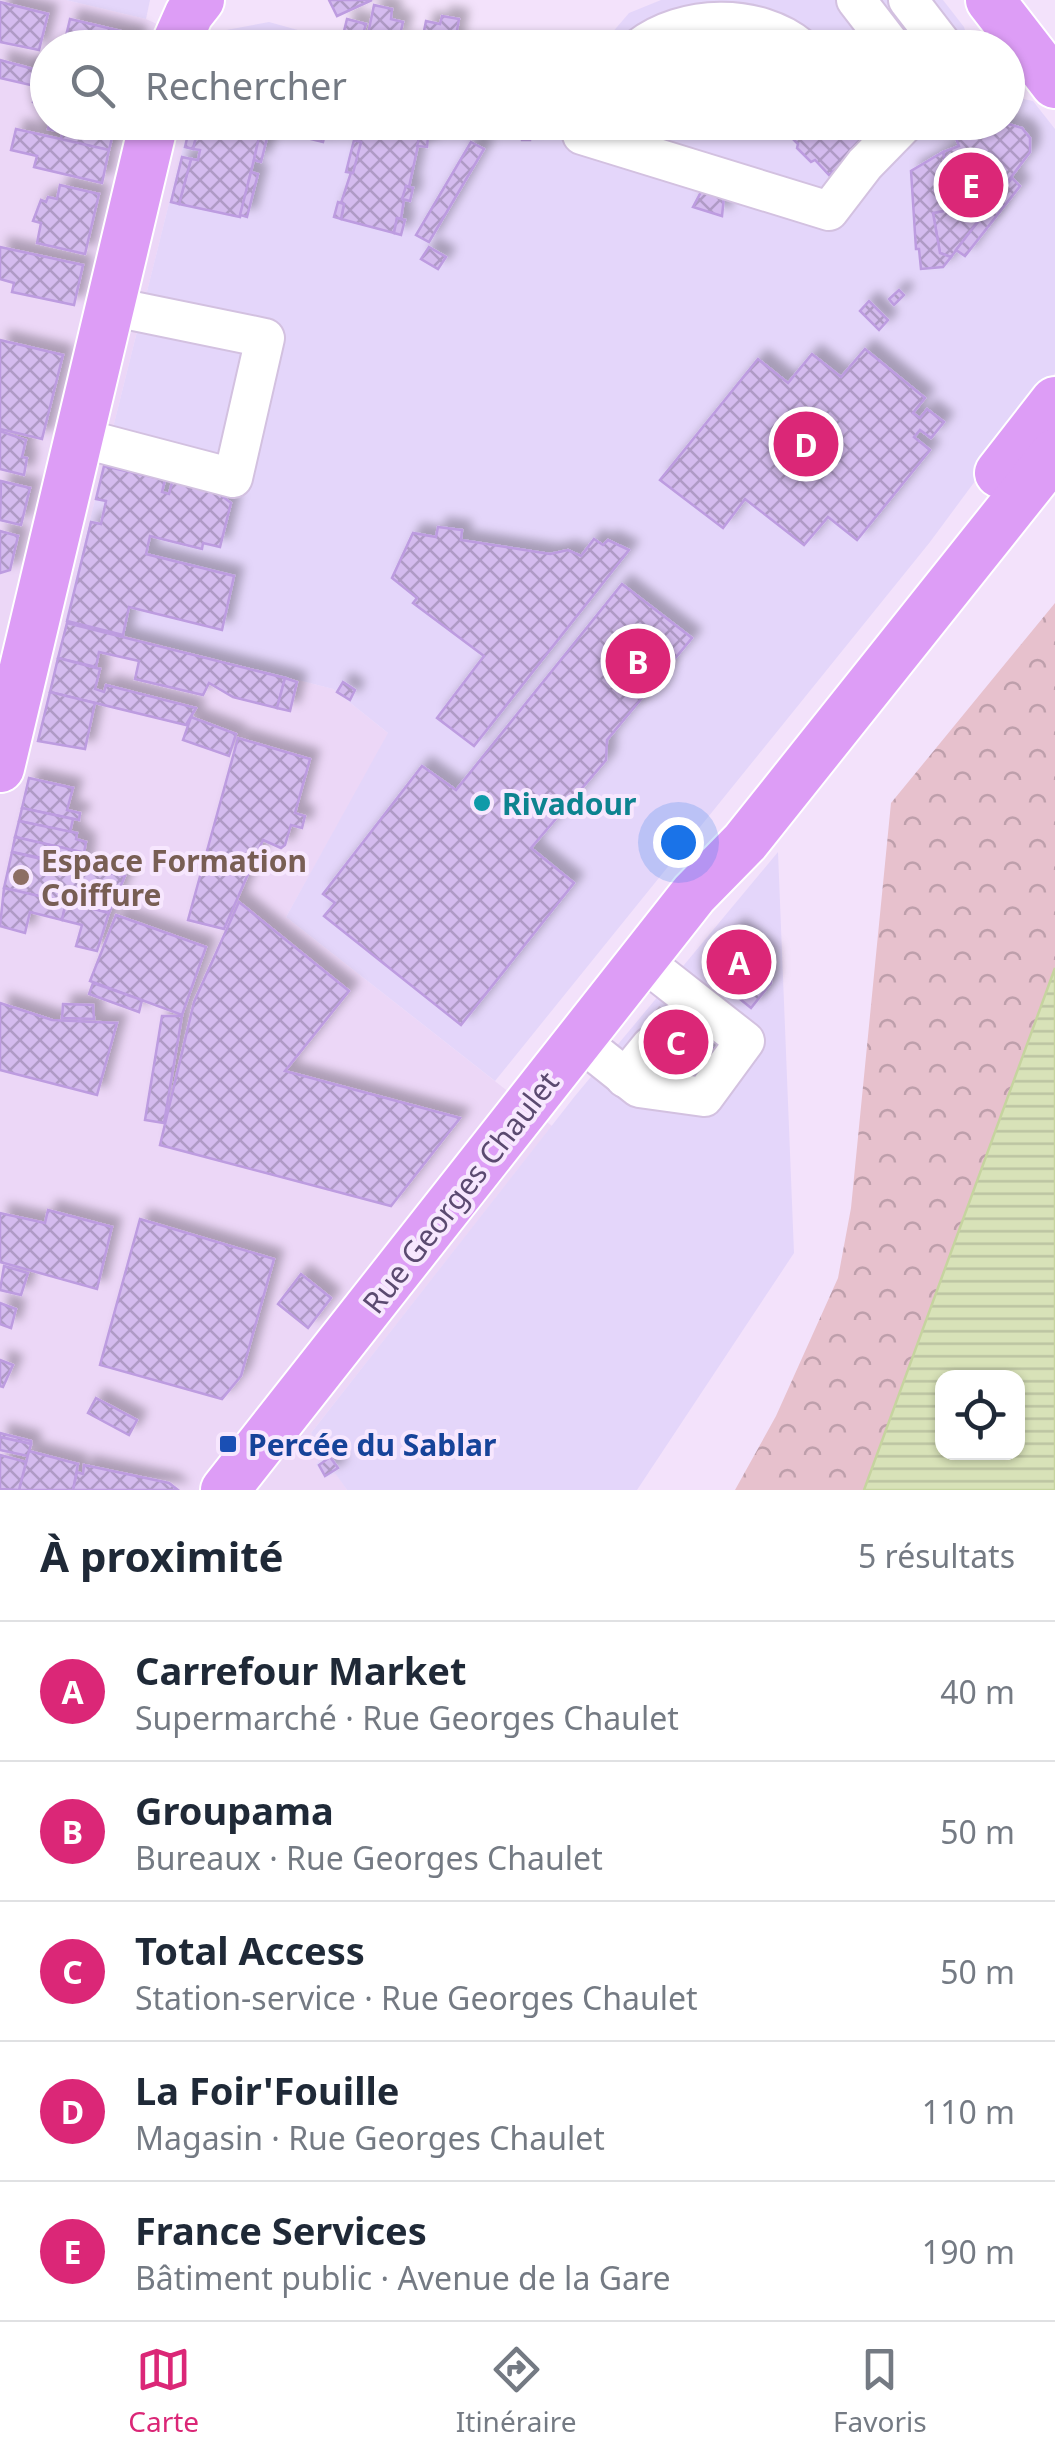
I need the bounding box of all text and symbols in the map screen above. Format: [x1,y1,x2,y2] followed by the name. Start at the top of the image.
[30,30,1025,140] search box
[65,58,120,113] icon: search
[145,59,347,111] text: Rechercher
[938,148,1004,222] pin: E
[774,406,838,482] pin: D
[606,624,670,698] pin: B
[502,783,637,824] place label: Rivadour
[471,792,493,814] marker: Rivadour
[653,817,704,868] your location
[41,840,307,915] place label: Espace Formation Coiffure
[10,866,32,888] marker: Espace Formation Coiffure
[706,924,772,1000] pin: A
[644,1004,708,1080] pin: C
[352,1062,568,1322] street label: Rue Georges Chaulet
[935,1370,1025,1460] map controls
[935,1370,1025,1460] button: locate
[248,1424,497,1465] place label: Percée du Sablar
[217,1433,239,1455] marker: Percée du Sablar
[40,1527,284,1584] text: À proximité
[858,1534,1015,1577] text: 5 résultats
[135,1644,466,1696] text: Carrefour Market
[61,1670,84,1713] text: A
[940,1670,1015,1713] text: 40 m
[135,1696,679,1739] text: Supermarché · Rue Georges Chaulet
[135,1784,334,1836] text: Groupama
[62,1810,83,1853] text: B
[940,1810,1015,1853] text: 50 m
[135,1836,603,1879] text: Bureaux · Rue Georges Chaulet
[135,1924,365,1976] text: Total Access
[62,1950,83,1993] text: C
[940,1950,1015,1993] text: 50 m
[135,1976,698,2019] text: Station-service · Rue Georges Chaulet
[135,2064,399,2116] text: La Foir'Fouille
[61,2090,84,2133] text: D
[922,2090,1015,2133] text: 110 m
[135,2116,605,2159] text: Magasin · Rue Georges Chaulet
[135,2204,427,2256] text: France Services
[64,2230,81,2273] text: E
[922,2230,1015,2273] text: 190 m
[135,2256,671,2299] text: Bâtiment public · Avenue de la Gare
[128,2342,199,2440] tab: Carte
[456,2342,576,2440] tab: Itinéraire
[833,2342,927,2440] tab: Favoris

